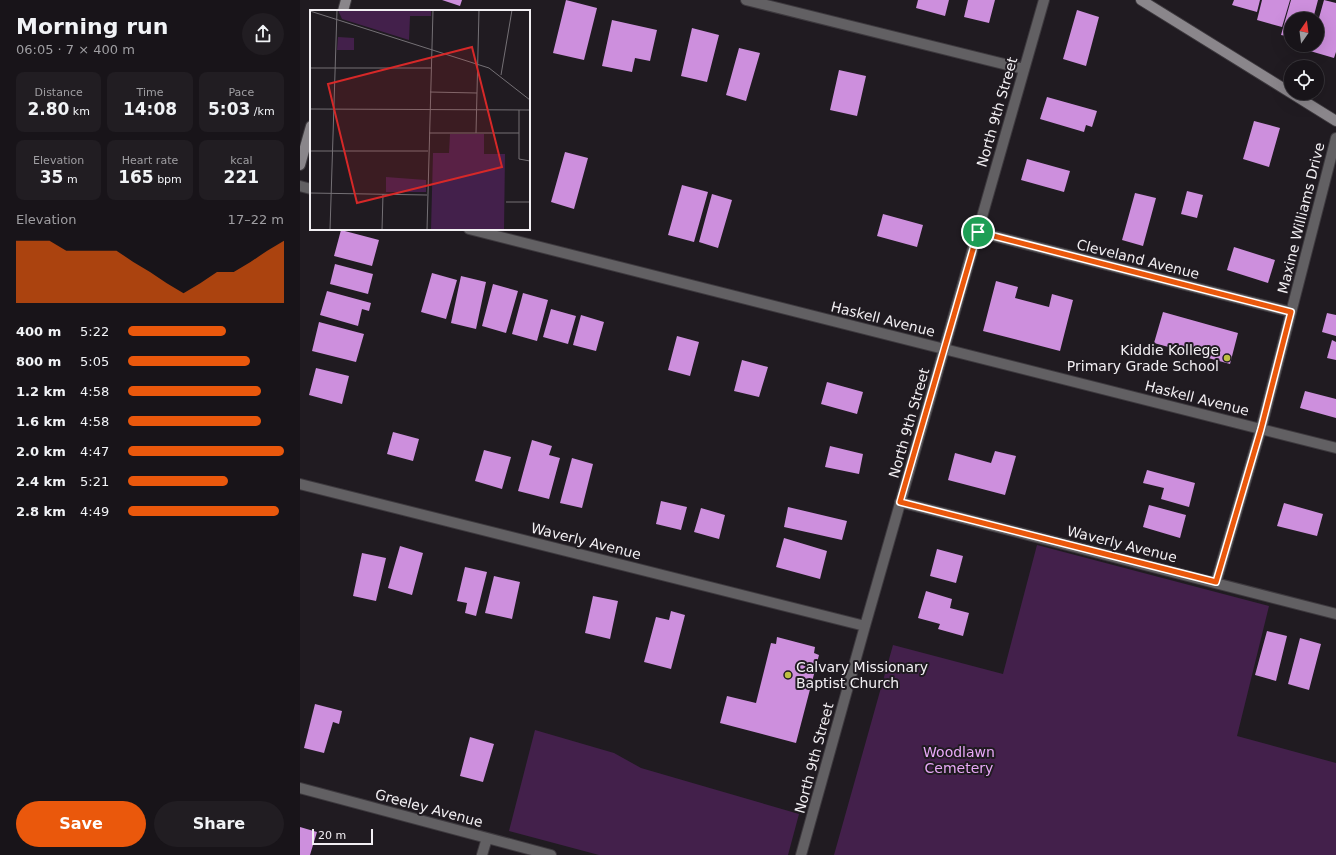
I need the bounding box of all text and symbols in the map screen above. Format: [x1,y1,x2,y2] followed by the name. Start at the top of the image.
[310,10,530,230] inset map
[1284,12,1324,52] north arrow
[1284,12,1324,100] map controls
[242,13,284,55] button: share
[16,14,168,39] text: Morning run
[16,42,135,57] text: 06:05 · 7 × 400 m
[974,55,1021,169] street label: North 9th Street
[1284,60,1324,100] button: locate
[35,86,83,99] text: Distance
[137,86,163,99] text: Time
[228,86,254,99] text: Pace
[27,99,69,119] text: 2.80
[123,99,177,119] text: 14:08
[208,99,250,119] text: 5:03
[69,105,90,118] text: km
[250,105,275,118] text: /km
[1274,141,1328,295] street label: Maxine Williams Drive
[33,154,84,167] text: Elevation
[122,154,178,167] text: Heart rate
[230,154,252,167] text: kcal
[40,167,63,187] text: 35
[118,167,154,187] text: 165
[224,167,259,187] text: 221
[63,173,78,186] text: m
[154,173,182,186] text: bpm
[16,212,76,227] text: Elevation
[228,212,284,227] text: 17–22 m
[961,215,995,249] pin
[967,221,989,243] icon: arrive
[1075,236,1201,282] street label: Cleveland Avenue
[829,298,937,340] street label: Haskell Avenue
[16,324,61,339] text: 400 m
[80,324,109,339] text: 5:22
[1067,342,1219,374] place label: Kiddie Kollege Primary Grade School
[1222,353,1232,363] marker: Kiddie Kollege Primary Grade School
[16,354,61,369] text: 800 m
[80,354,109,369] text: 5:05
[886,366,933,480] street label: North 9th Street
[1143,377,1251,419] street label: Haskell Avenue
[16,384,66,399] text: 1.2 km
[80,384,109,399] text: 4:58
[16,414,66,429] text: 1.6 km
[80,414,109,429] text: 4:58
[16,444,66,459] text: 2.0 km
[80,444,109,459] text: 4:47
[16,474,66,489] text: 2.4 km
[80,474,109,489] text: 5:21
[16,504,66,519] text: 2.8 km
[80,504,109,519] text: 4:49
[529,520,643,562] street label: Waverly Avenue
[1065,523,1179,565] street label: Waverly Avenue
[796,659,928,691] place label: Calvary Missionary Baptist Church
[783,670,793,680] marker: Calvary Missionary Baptist Church
[792,700,837,815] street label: North 9th Street
[923,744,995,776] park label: Woodlawn Cemetery
[373,786,485,830] street label: Greeley Avenue
[16,801,146,847] button: Save
[154,801,284,847] button: Share
[312,827,373,846] scale bar
[318,829,346,842] text: 20 m

